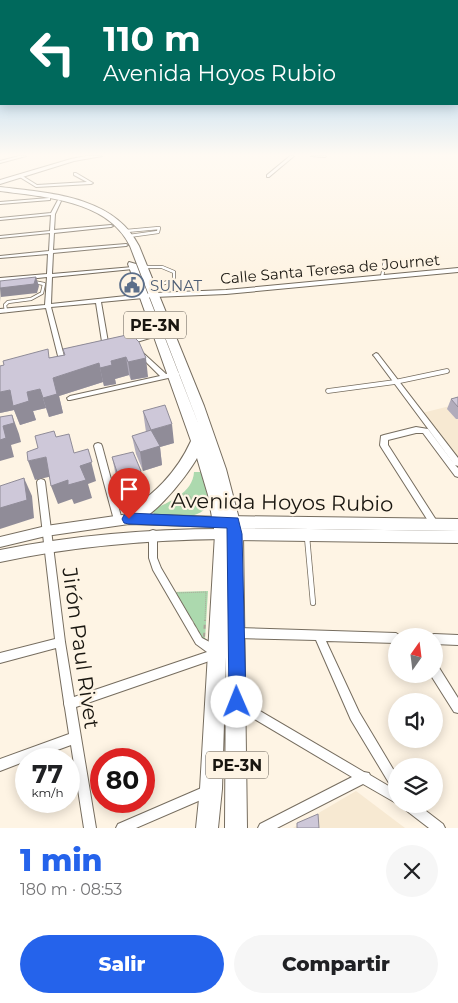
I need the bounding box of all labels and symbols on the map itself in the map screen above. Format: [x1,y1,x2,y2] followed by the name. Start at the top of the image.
[219,250,441,288] street label: Calle Santa Teresa de Journet
[119,272,145,298] public building icon: SUNAT
[150,276,203,295] place label: SUNAT
[124,312,186,338] road number: PE-3N
[108,468,150,519] pin
[171,488,393,516] street label: Avenida Hoyos Rubio
[57,565,105,730] street label: Jirón Paul Rivet
[388,628,442,682] north arrow
[210,675,262,727] position arrow
[90,748,155,813] speed limit sign: 80
[206,752,268,778] road number: PE-3N

